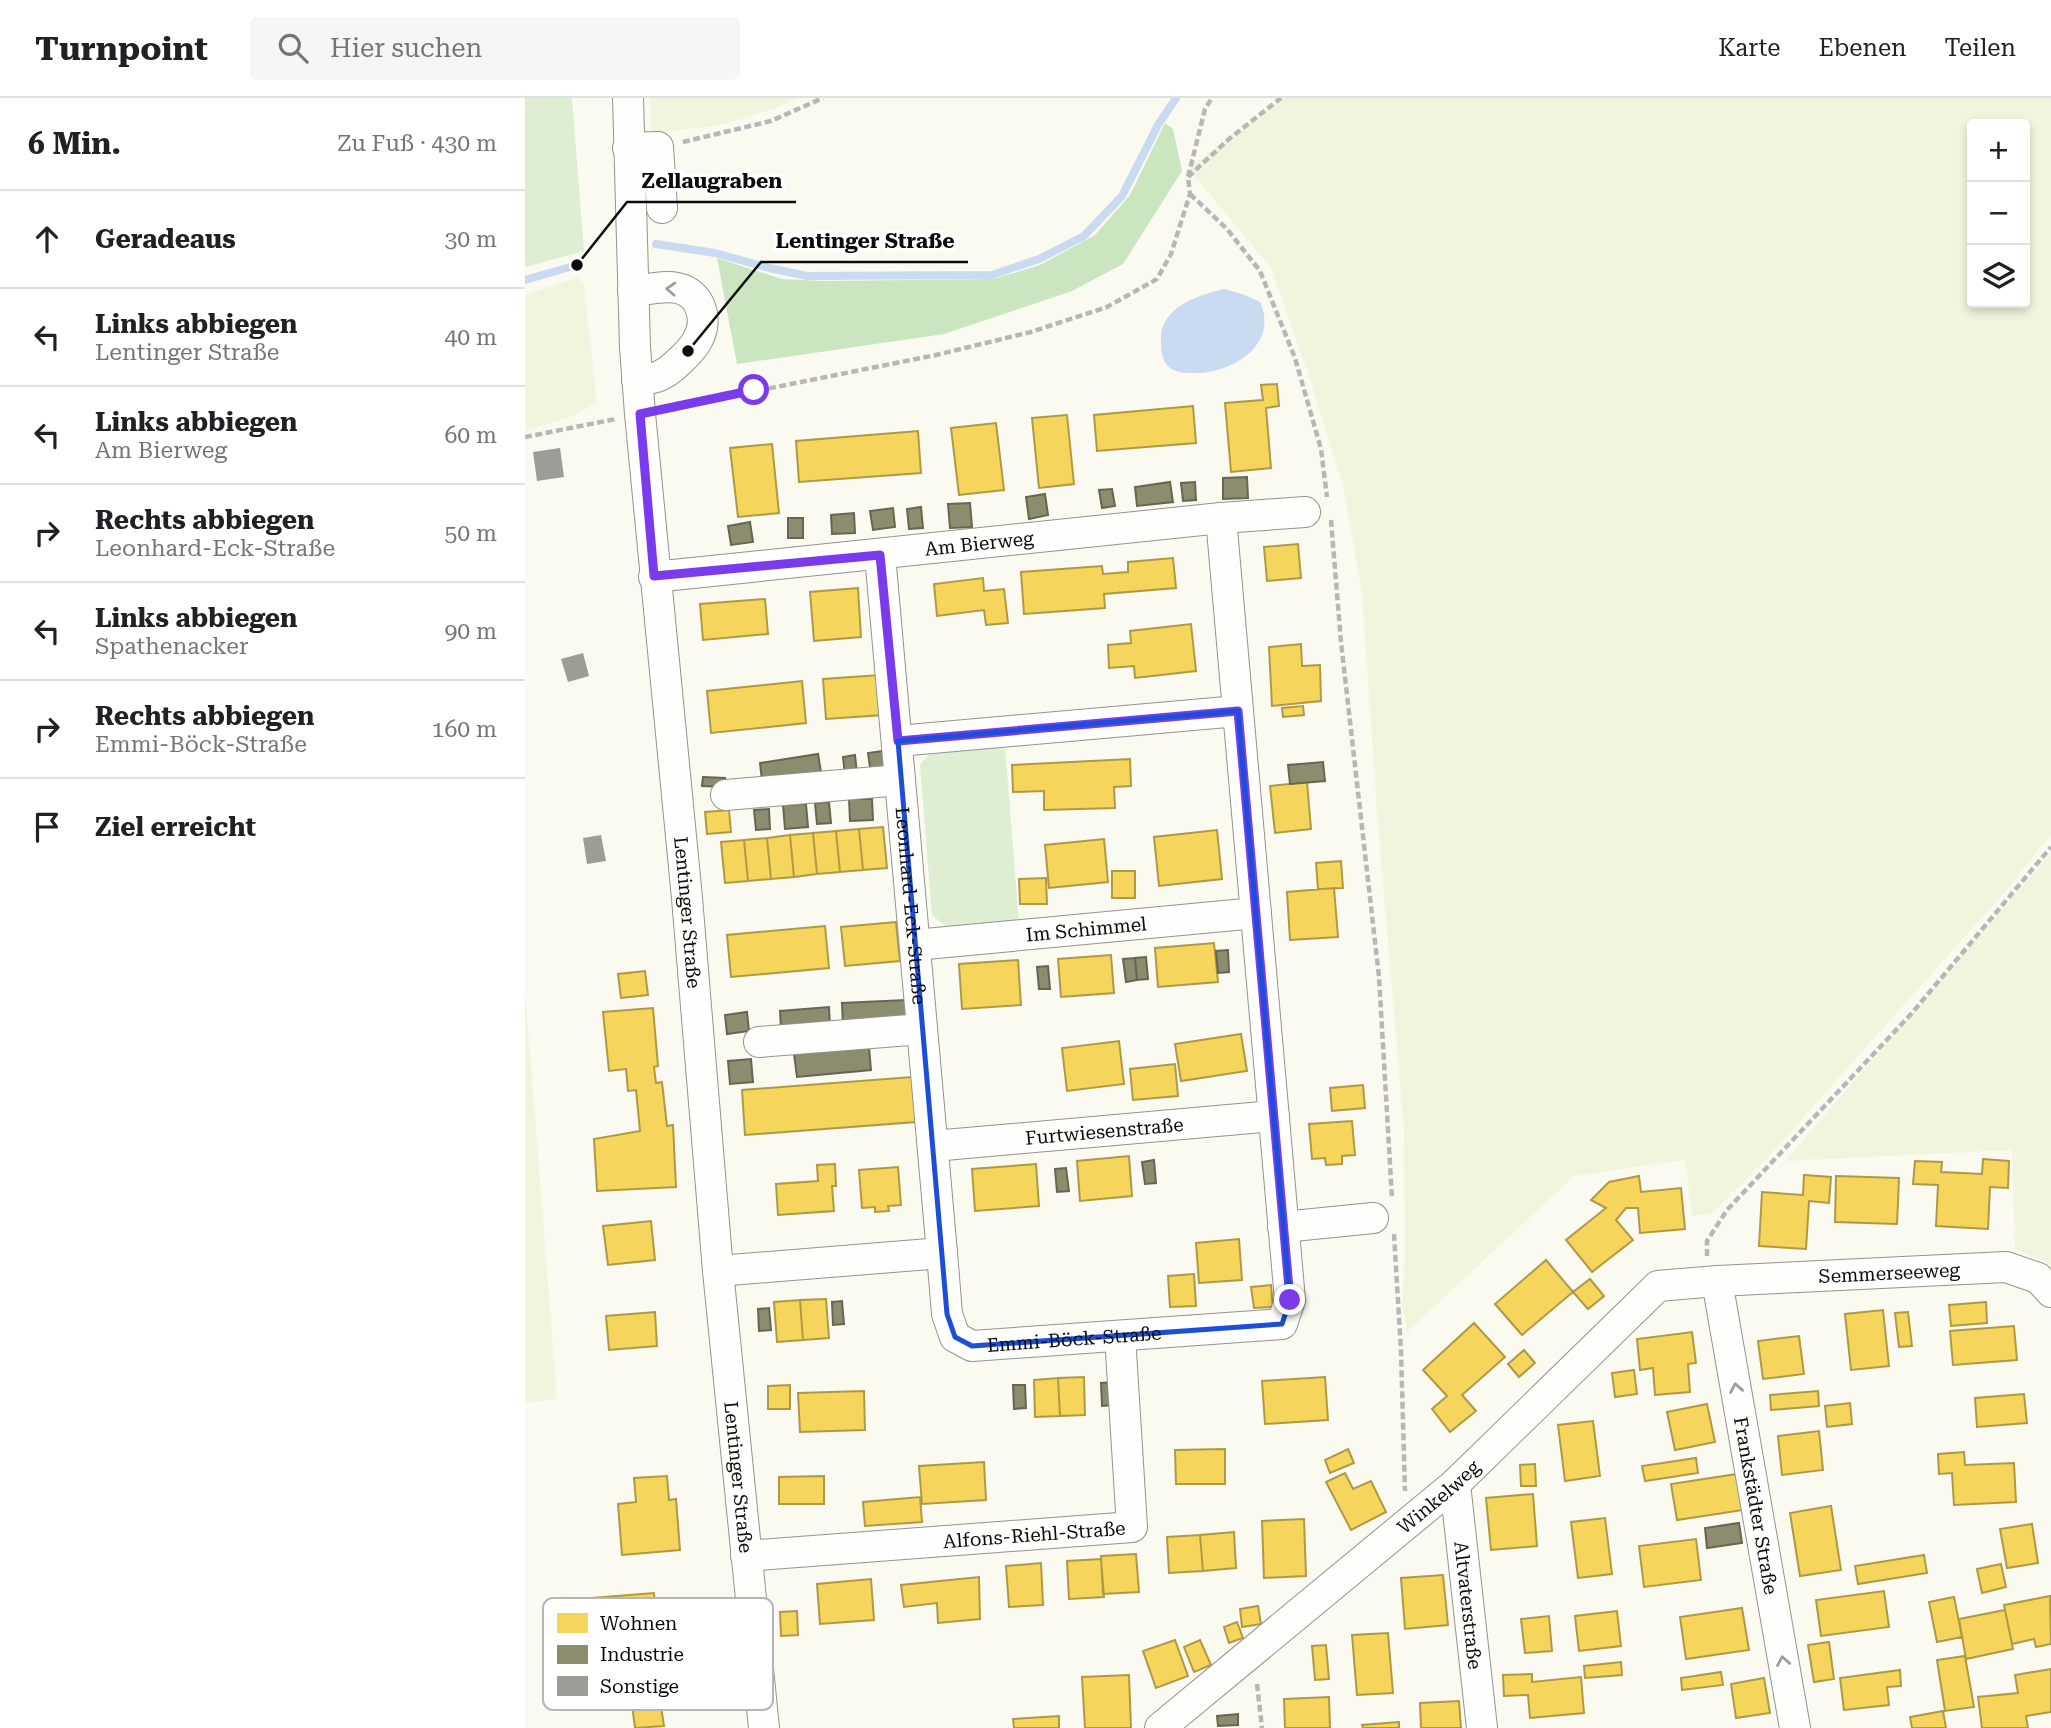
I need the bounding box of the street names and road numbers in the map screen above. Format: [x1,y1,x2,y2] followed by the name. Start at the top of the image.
[924,526,1035,560] street label: Am Bierweg
[891,806,931,1005] street label: Leonhard-Eck-Straße
[670,835,706,989] street label: Lentinger Straße
[1025,912,1148,946] street label: Im Schimmel
[1024,1113,1184,1149] street label: Furtwiesenstraße
[1818,1258,1961,1288] street label: Semmerseeweg
[986,1321,1162,1356] street label: Emmi-Böck-Straße
[720,1400,758,1554] street label: Lentinger Straße
[1729,1415,1783,1596] street label: Frankstädter Straße
[1393,1455,1485,1538] street label: Winkelweg
[942,1516,1126,1553] street label: Alfons-Riehl-Straße
[1450,1540,1487,1671] street label: Altvaterstraße

